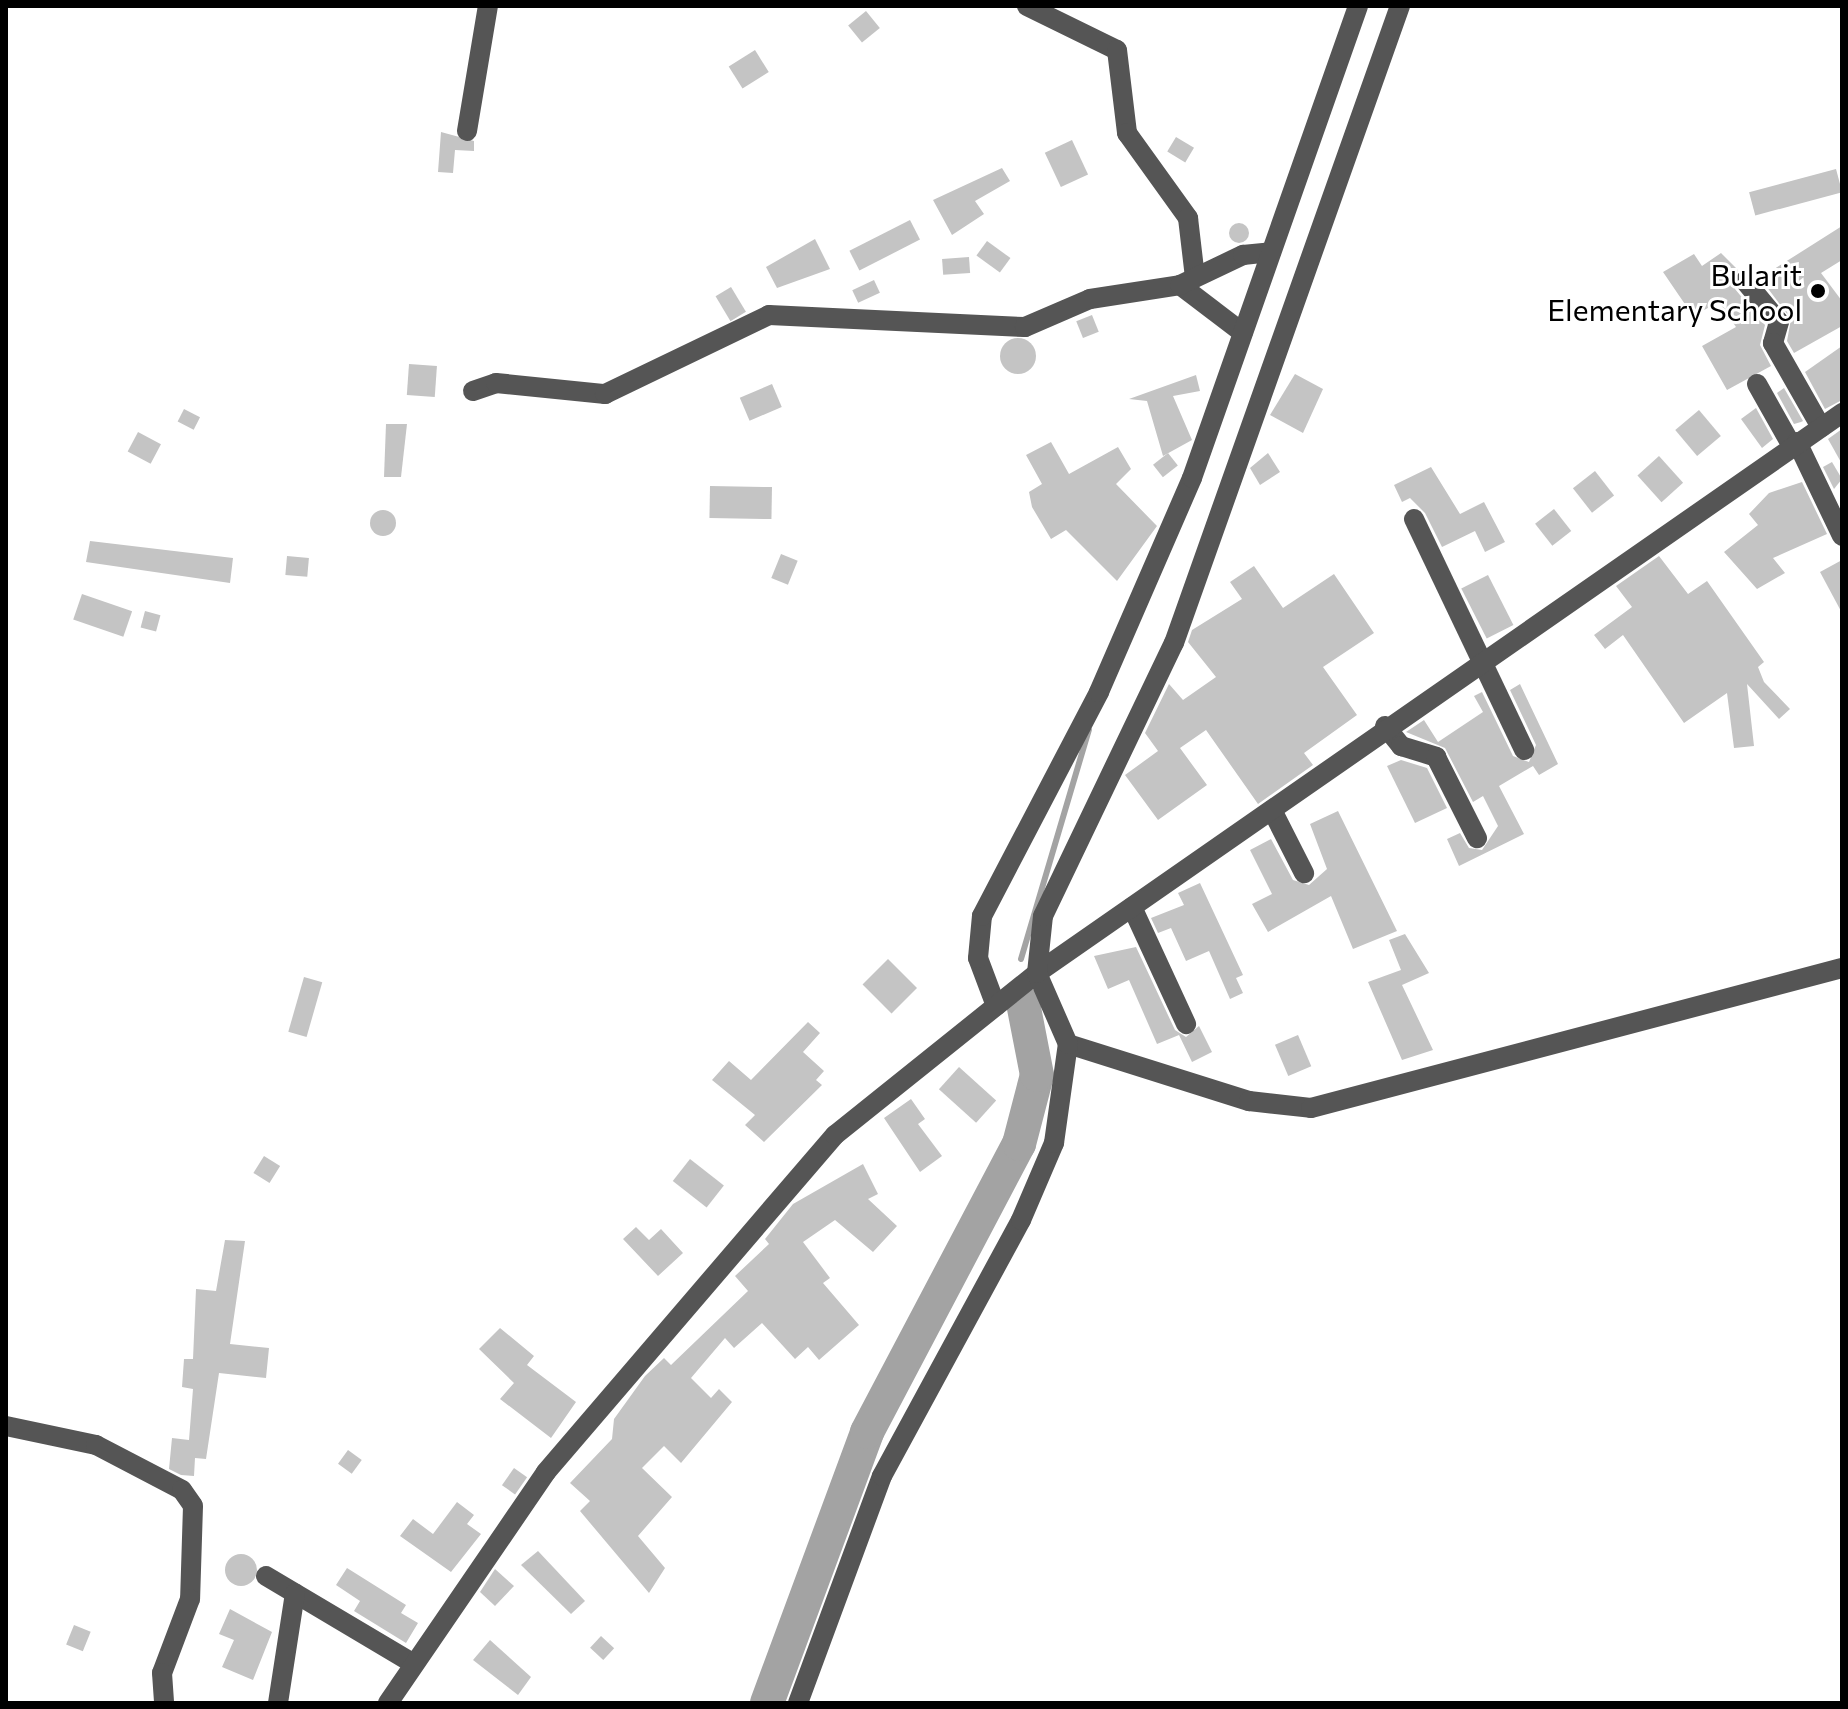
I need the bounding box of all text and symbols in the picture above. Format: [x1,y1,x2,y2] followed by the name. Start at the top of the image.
[1547,256,1802,326] place label: Bularit Elementary School
[1809,282,1827,300] marker: Bularit Elementary School

